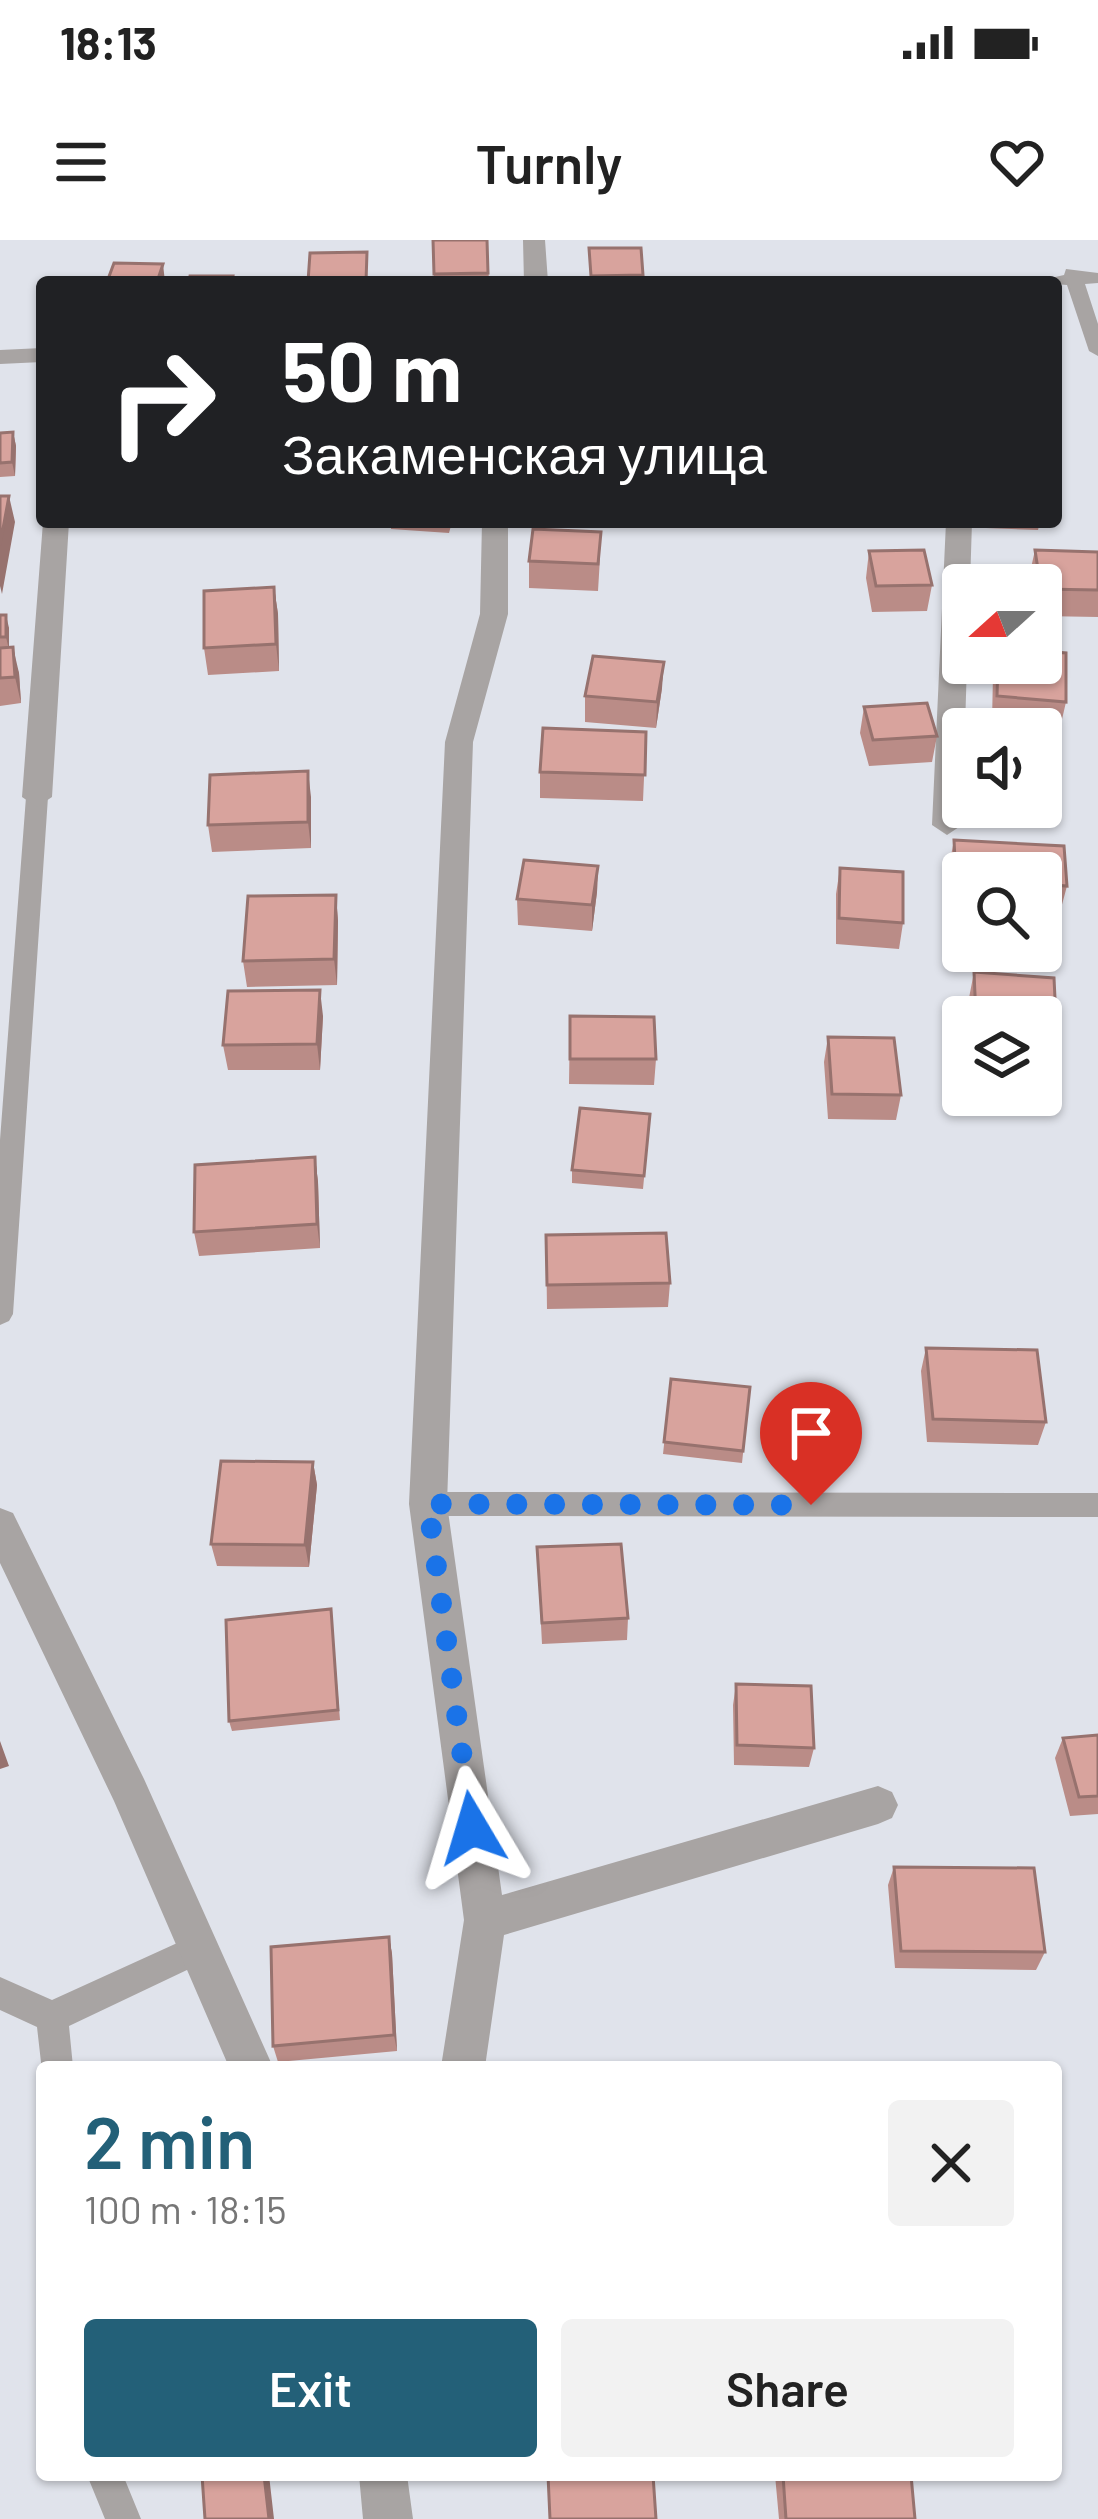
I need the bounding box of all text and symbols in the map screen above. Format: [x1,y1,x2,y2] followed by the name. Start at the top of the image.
[60,15,157,69] text: 18:13
[48,129,114,195] icon: menu
[984,129,1050,195] icon: heart
[476,130,623,195] text: Turnly
[282,318,462,419] text: 50 m
[84,324,240,480] icon: right
[282,420,767,485] text: Закаменская улица
[942,564,1062,684] north arrow
[942,564,1062,1116] map controls
[942,708,1062,828] button: sound
[942,852,1062,972] button: search
[942,996,1062,1116] button: layers
[760,1382,862,1505] pin
[778,1400,844,1466] icon: arrive
[409,1765,535,1891] position arrow
[84,2097,255,2183] text: 2 min
[888,2100,1014,2226] button: close
[84,2185,286,2232] text: 100 m · 18:15
[84,2319,537,2457] button: Exit
[561,2319,1014,2457] button: Share

